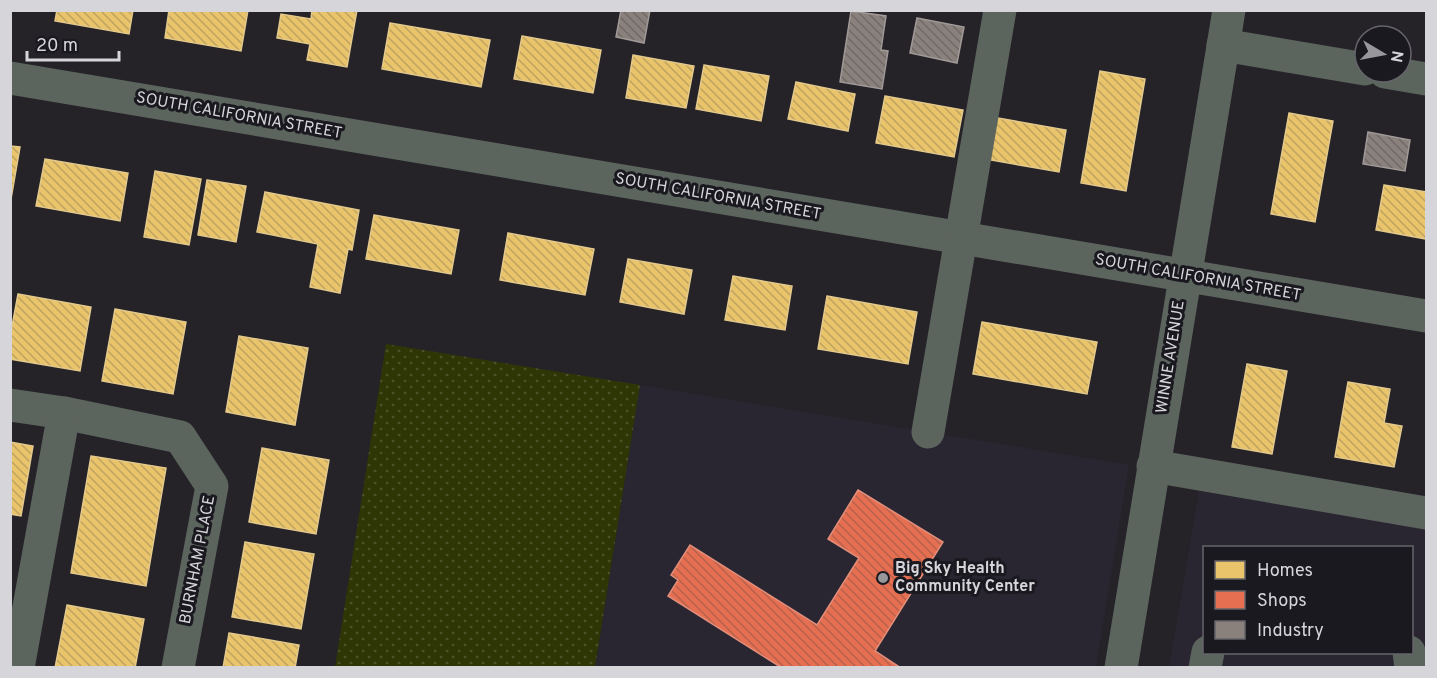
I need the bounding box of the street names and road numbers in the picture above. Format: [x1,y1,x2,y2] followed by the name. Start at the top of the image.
[134,88,344,144] street label: SOUTH CALIFORNIA STREET
[613,169,823,225] street label: SOUTH CALIFORNIA STREET
[1093,250,1303,306] street label: SOUTH CALIFORNIA STREET
[1152,299,1190,415] street label: WINNE AVENUE
[176,494,220,626] street label: BURNHAM PLACE

